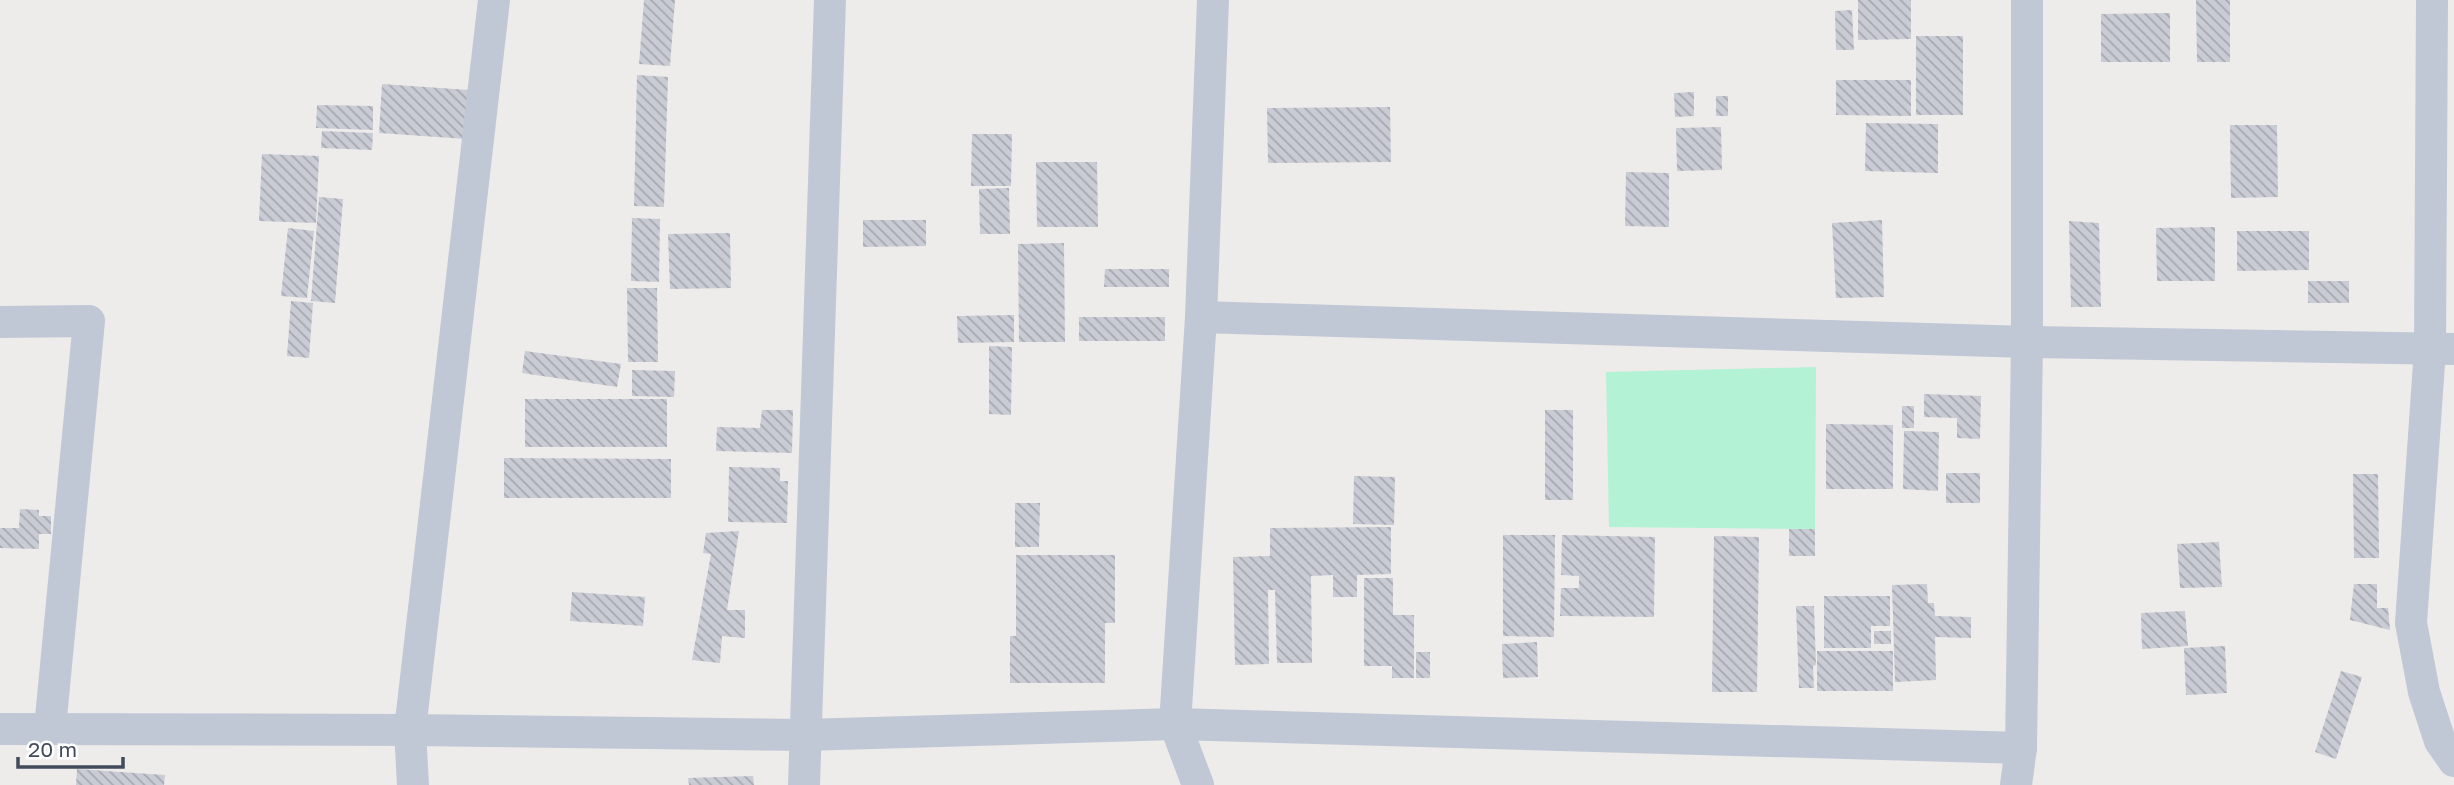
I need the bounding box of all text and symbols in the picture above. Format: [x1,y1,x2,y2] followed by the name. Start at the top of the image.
[18,726,122,770] scale bar
[28,736,77,762] text: 20 m

